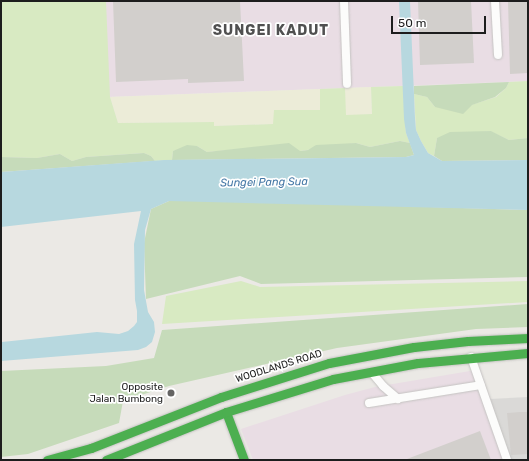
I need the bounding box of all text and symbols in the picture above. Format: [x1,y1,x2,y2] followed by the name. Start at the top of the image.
[393,8,488,34] scale bar
[398,16,426,30] text: 50 m
[213,23,329,39] district label: SUNGEI KADUT
[220,176,308,190] water label: Sungei Pang Sua
[234,348,324,386] street label: WOODLANDS ROAD
[89,381,163,404] place label: Opposite Jalan Bumbong
[166,388,176,398] marker: Opposite Jalan Bumbong

